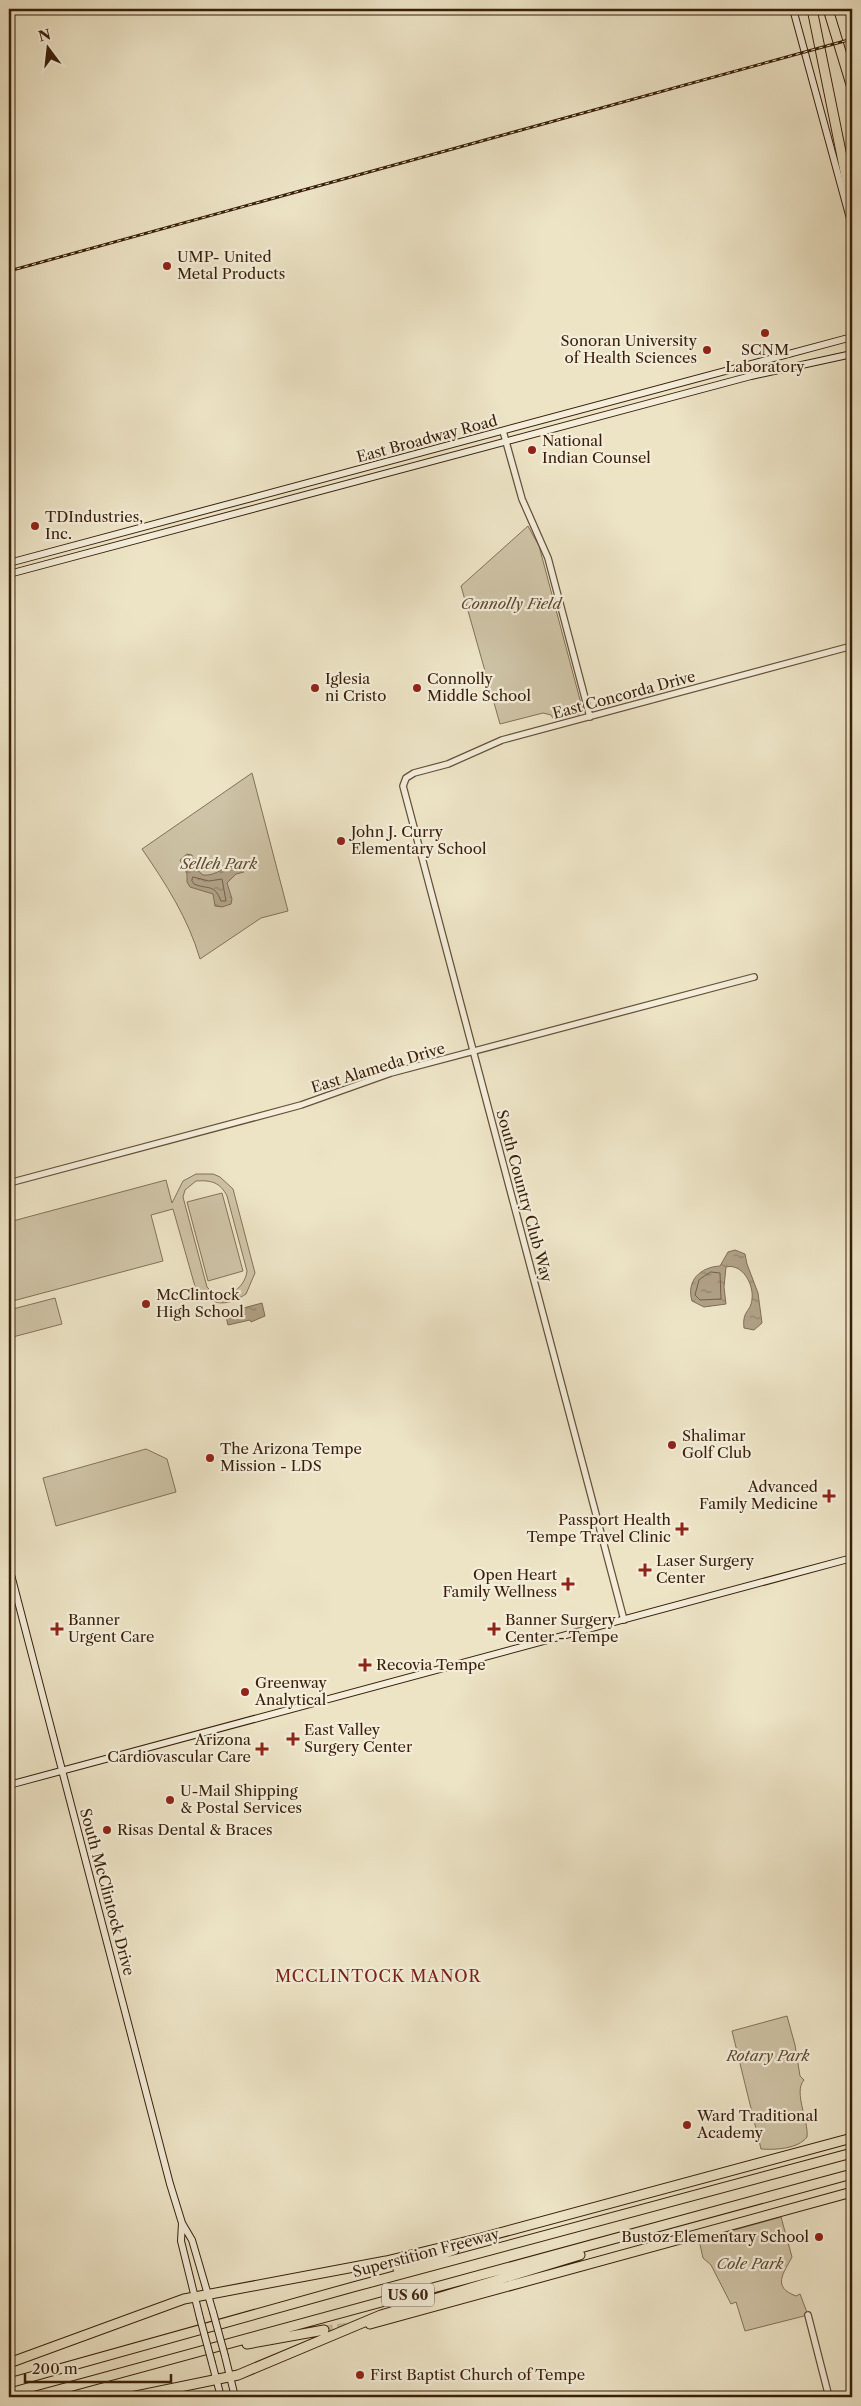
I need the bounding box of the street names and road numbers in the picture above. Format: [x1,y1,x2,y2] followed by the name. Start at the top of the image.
[354,411,499,466] street label: East Broadway Road
[550,666,697,723] street label: East Concorda Drive
[309,1038,447,1097] street label: East Alameda Drive
[492,1108,557,1285] street label: South Country Club Way
[76,1806,139,1978] street label: South McClintock Drive
[350,2224,502,2281] street label: Superstition Freeway
[382,2284,434,2306] road number: US 60

